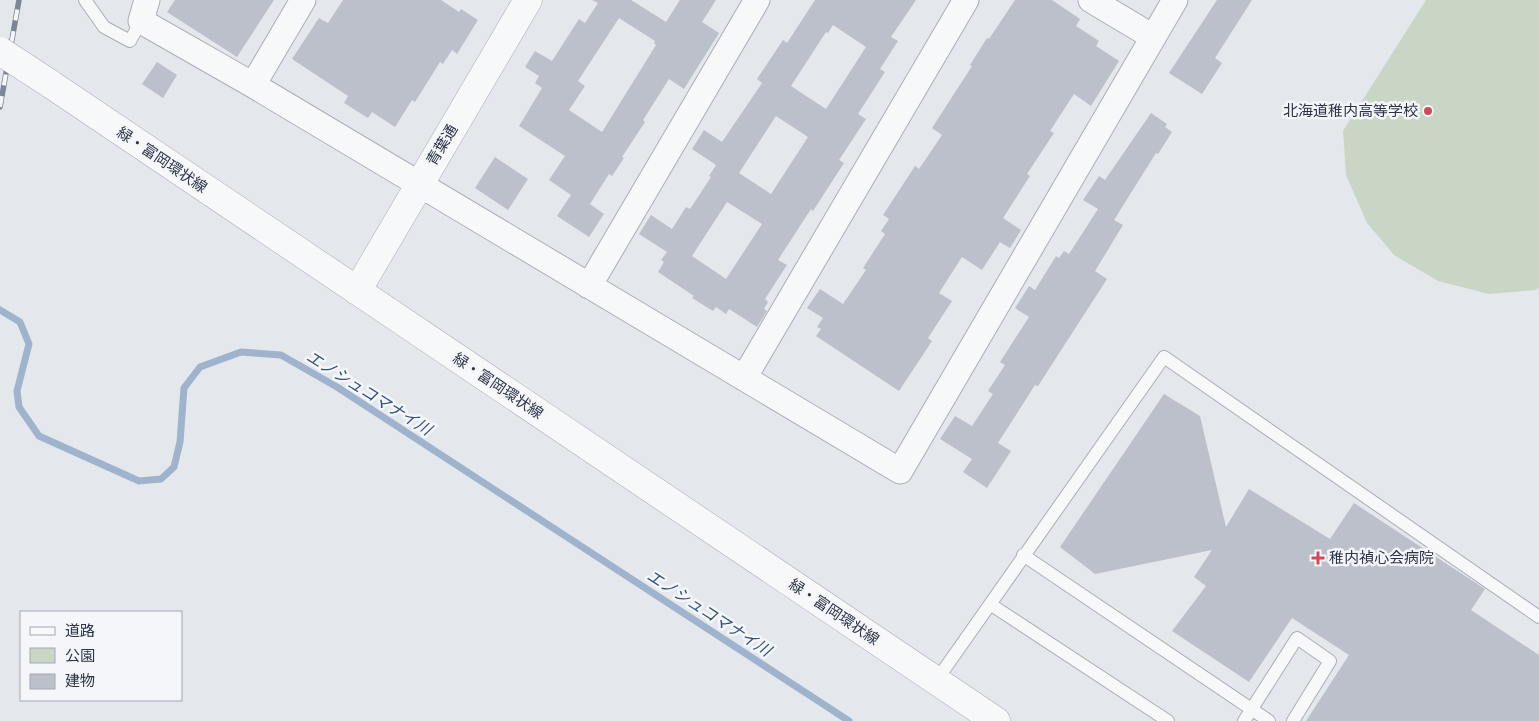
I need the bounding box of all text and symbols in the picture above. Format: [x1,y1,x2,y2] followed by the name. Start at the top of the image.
[1283,102,1418,120] place label: 北海道稚内高等学校
[1422,105,1434,117] marker: 北海道稚内高等学校
[423,121,461,169] street label: 青葉通
[113,123,211,197] street label: 緑・富岡環状線
[303,347,437,440] water label: エノシュコマナイ川
[449,349,547,423] street label: 緑・富岡環状線
[1329,549,1434,567] place label: 稚内禎心会病院
[1311,551,1325,565] marker: 稚内禎心会病院
[643,566,776,661] water label: エノシュコマナイ川
[785,575,883,649] street label: 緑・富岡環状線
[20,611,182,701] legend
[65,622,95,640] text: 道路
[65,647,95,665] text: 公園
[65,672,95,690] text: 建物

